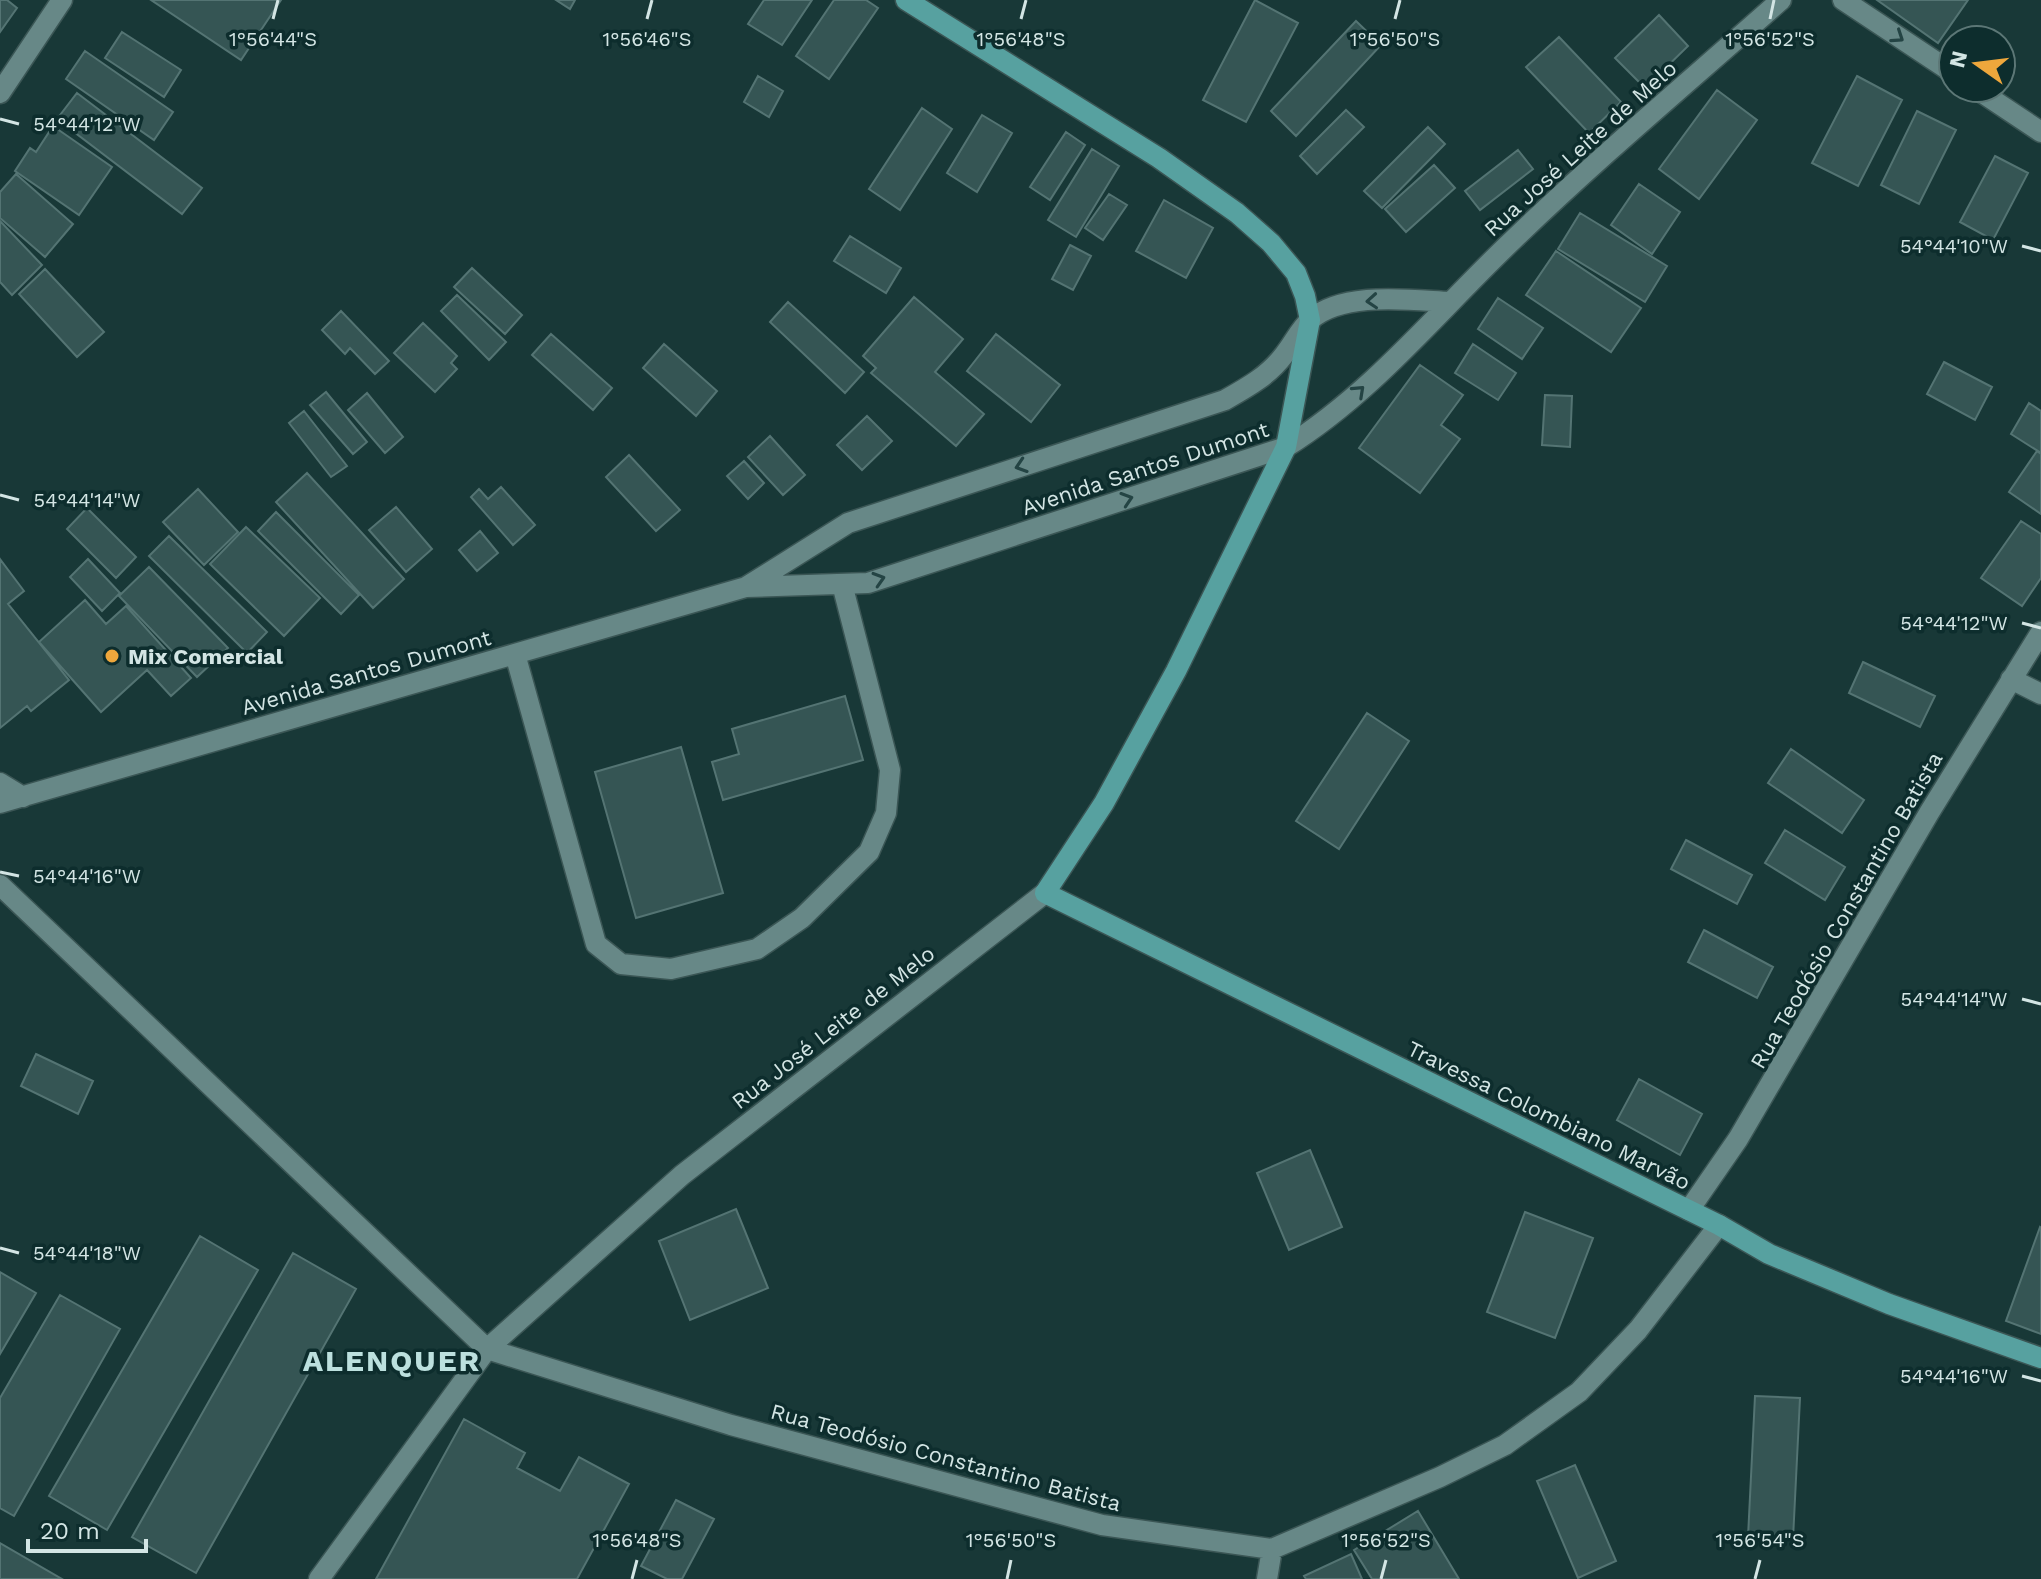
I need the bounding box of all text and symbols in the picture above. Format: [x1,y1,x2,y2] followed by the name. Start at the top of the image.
[1937,24,2017,104] north arrow
[229,27,317,51] text: 1°56'44"S
[603,27,691,51] text: 1°56'46"S
[976,27,1066,51] text: 1°56'48"S
[1350,27,1440,51] text: 1°56'50"S
[1725,27,1815,51] text: 1°56'52"S
[1889,27,1904,42] one-way arrow
[1944,48,1972,70] text: N
[1479,55,1682,241] street label: Rua José Leite de Melo
[33,112,141,136] text: 54°44'12"W
[1900,234,2008,258] text: 54°44'10"W
[1365,292,1378,309] one-way arrow
[1350,386,1364,400] one-way arrow
[1018,417,1272,520] street label: Avenida Santos Dumont
[1014,457,1028,473] one-way arrow
[34,488,140,512] text: 54°44'14"W
[1119,492,1133,508] one-way arrow
[872,572,886,588] one-way arrow
[1900,611,2008,635] text: 54°44'12"W
[239,625,494,720] street label: Avenida Santos Dumont
[128,644,284,669] place label: Mix Comercial
[103,647,121,665] marker: Mix Comercial
[1745,747,1948,1073] street label: Rua Teodósio Constantino Batista
[33,864,141,888] text: 54°44'16"W
[727,941,940,1114] street label: Rua José Leite de Melo
[1901,987,2007,1011] text: 54°44'14"W
[1403,1036,1694,1195] street label: Travessa Colombiano Marvão
[33,1241,141,1265] text: 54°44'18"W
[303,1343,481,1378] district label: ALENQUER
[1900,1364,2008,1388] text: 54°44'16"W
[768,1399,1124,1516] street label: Rua Teodósio Constantino Batista
[28,1503,146,1553] scale bar
[40,1517,100,1545] text: 20 m
[592,1528,682,1552] text: 1°56'48"S
[966,1528,1056,1552] text: 1°56'50"S
[1341,1528,1431,1552] text: 1°56'52"S
[1715,1528,1805,1552] text: 1°56'54"S

